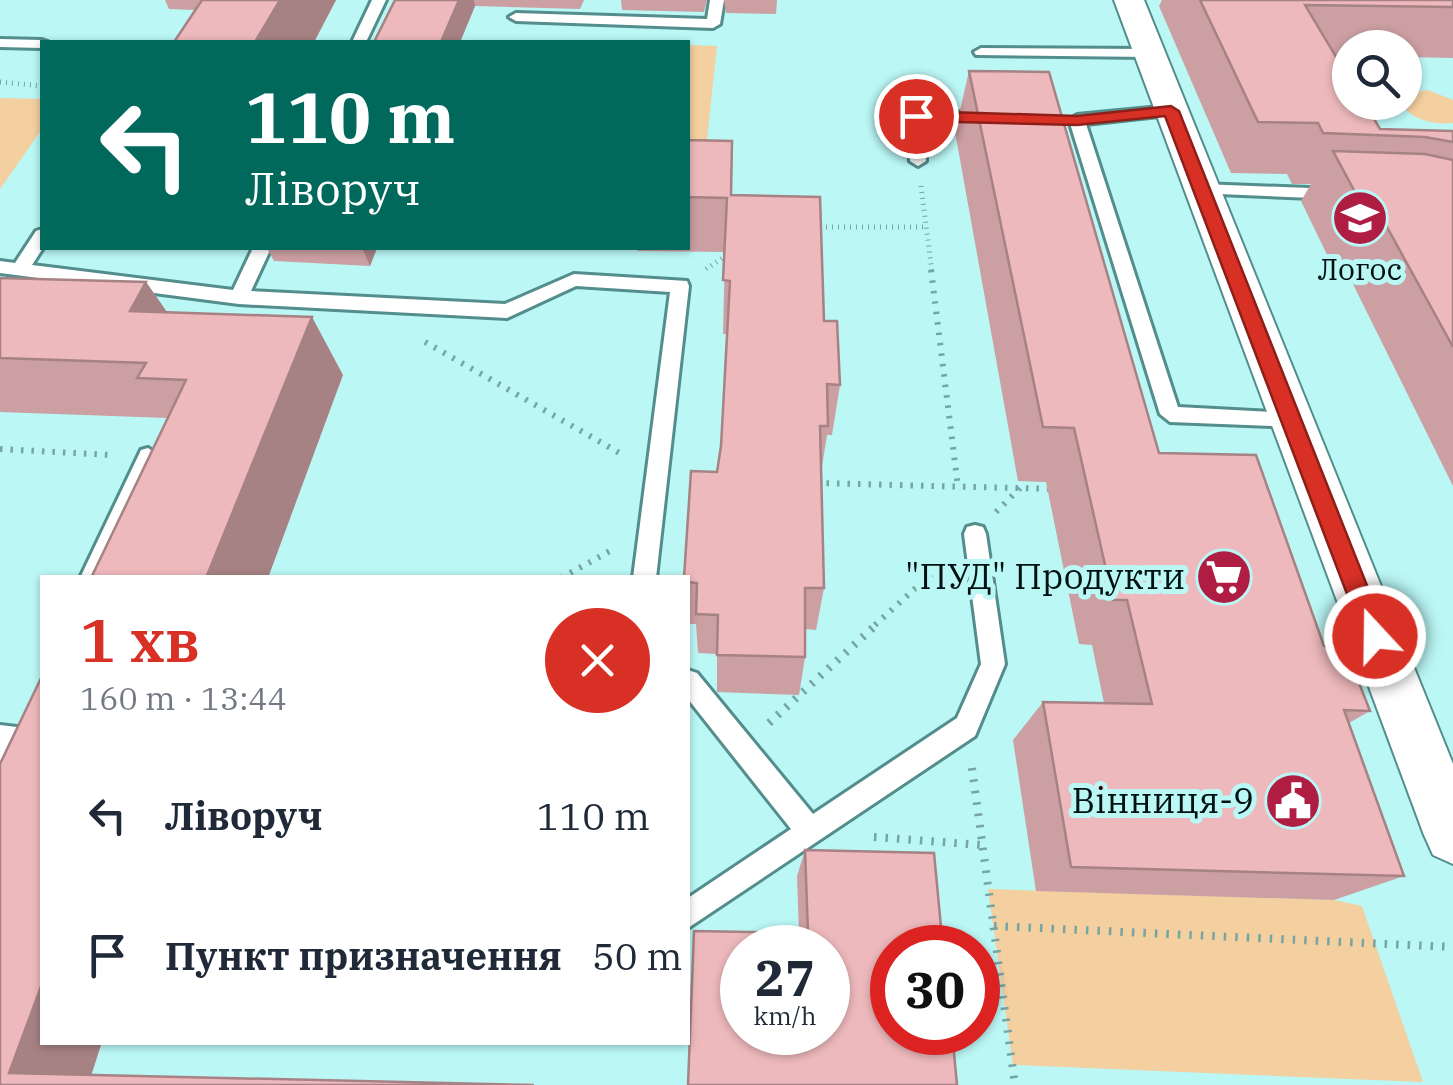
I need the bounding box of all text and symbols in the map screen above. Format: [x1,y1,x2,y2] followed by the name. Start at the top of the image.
[1332,30,1422,120] map controls
[1332,30,1422,120] button: search
[245,71,455,162] text: 110 m
[874,74,959,159] pin
[80,80,210,210] icon: left
[889,89,944,144] icon: arrive
[245,159,421,217] text: Ліворуч
[1330,188,1390,248] school or university icon: Логос
[1318,249,1402,288] place label: Логос
[1194,547,1254,607] supermarket icon: "ПУД" Продукти
[905,553,1185,599] place label: "ПУД" Продукти
[1323,584,1427,688] position arrow
[80,600,200,679] text: 1 хв
[545,608,650,713] button: close
[80,677,287,719] text: 160 m · 13:44
[1263,771,1323,831] public building icon: Вінниця-9
[1072,777,1254,823] place label: Вінниця-9
[80,788,135,843] icon: left
[165,791,323,840] text: Ліворуч
[537,791,650,840] text: 110 m
[870,925,1000,1055] speed limit sign: 30
[80,928,135,983] icon: arrive
[165,931,562,980] text: Пункт призначення
[592,931,683,980] text: 50 m
[755,945,815,1010] text: 27
[753,999,817,1032] text: km/h

